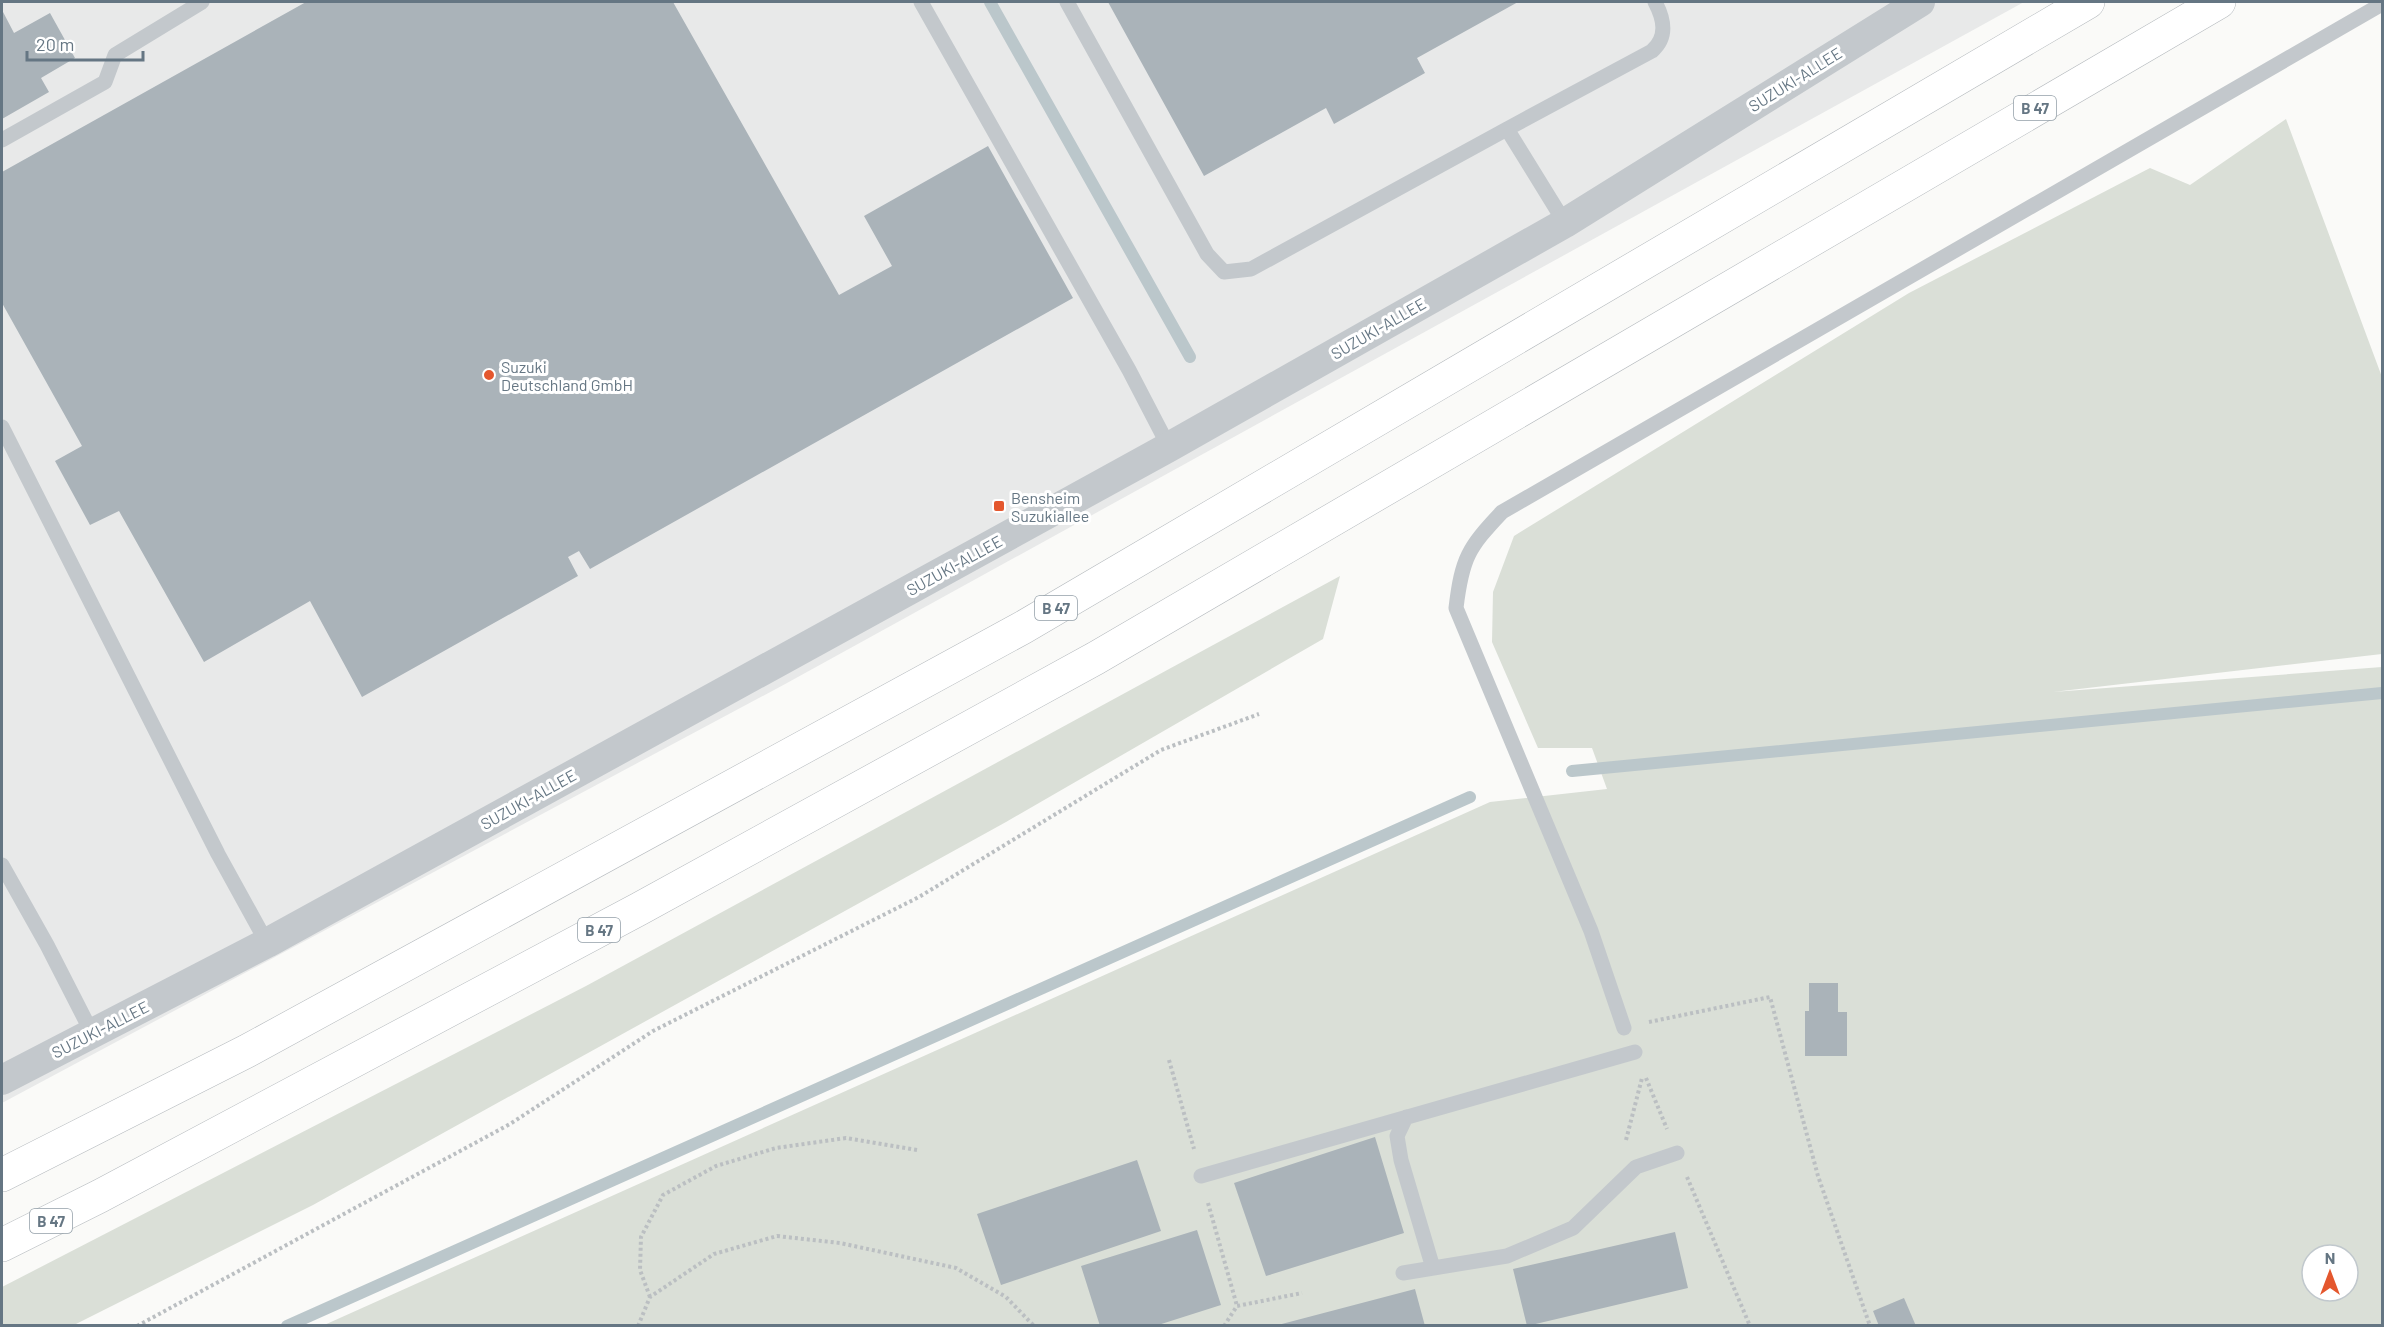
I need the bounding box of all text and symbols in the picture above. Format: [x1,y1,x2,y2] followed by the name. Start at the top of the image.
[27,24,142,62] scale bar
[36,33,74,55] text: 20 m
[1745,43,1845,115] street label: SUZUKI-ALLEE
[2014,96,2056,120] road number: B 47
[1327,293,1429,363] street label: SUZUKI-ALLEE
[501,357,633,394] place label: Suzuki Deutschland GmbH
[482,368,496,382] marker: Suzuki Deutschland GmbH
[1011,488,1089,525] place label: Bensheim Suzukiallee
[992,499,1006,513] marker: Bensheim Suzukiallee
[903,531,1005,599] street label: SUZUKI-ALLEE
[1035,596,1077,620] road number: B 47
[477,765,579,833] street label: SUZUKI-ALLEE
[578,918,620,942] road number: B 47
[48,996,152,1062] street label: SUZUKI-ALLEE
[30,1209,72,1233] road number: B 47
[2300,1243,2360,1303] north arrow
[2325,1248,2335,1267] text: N

